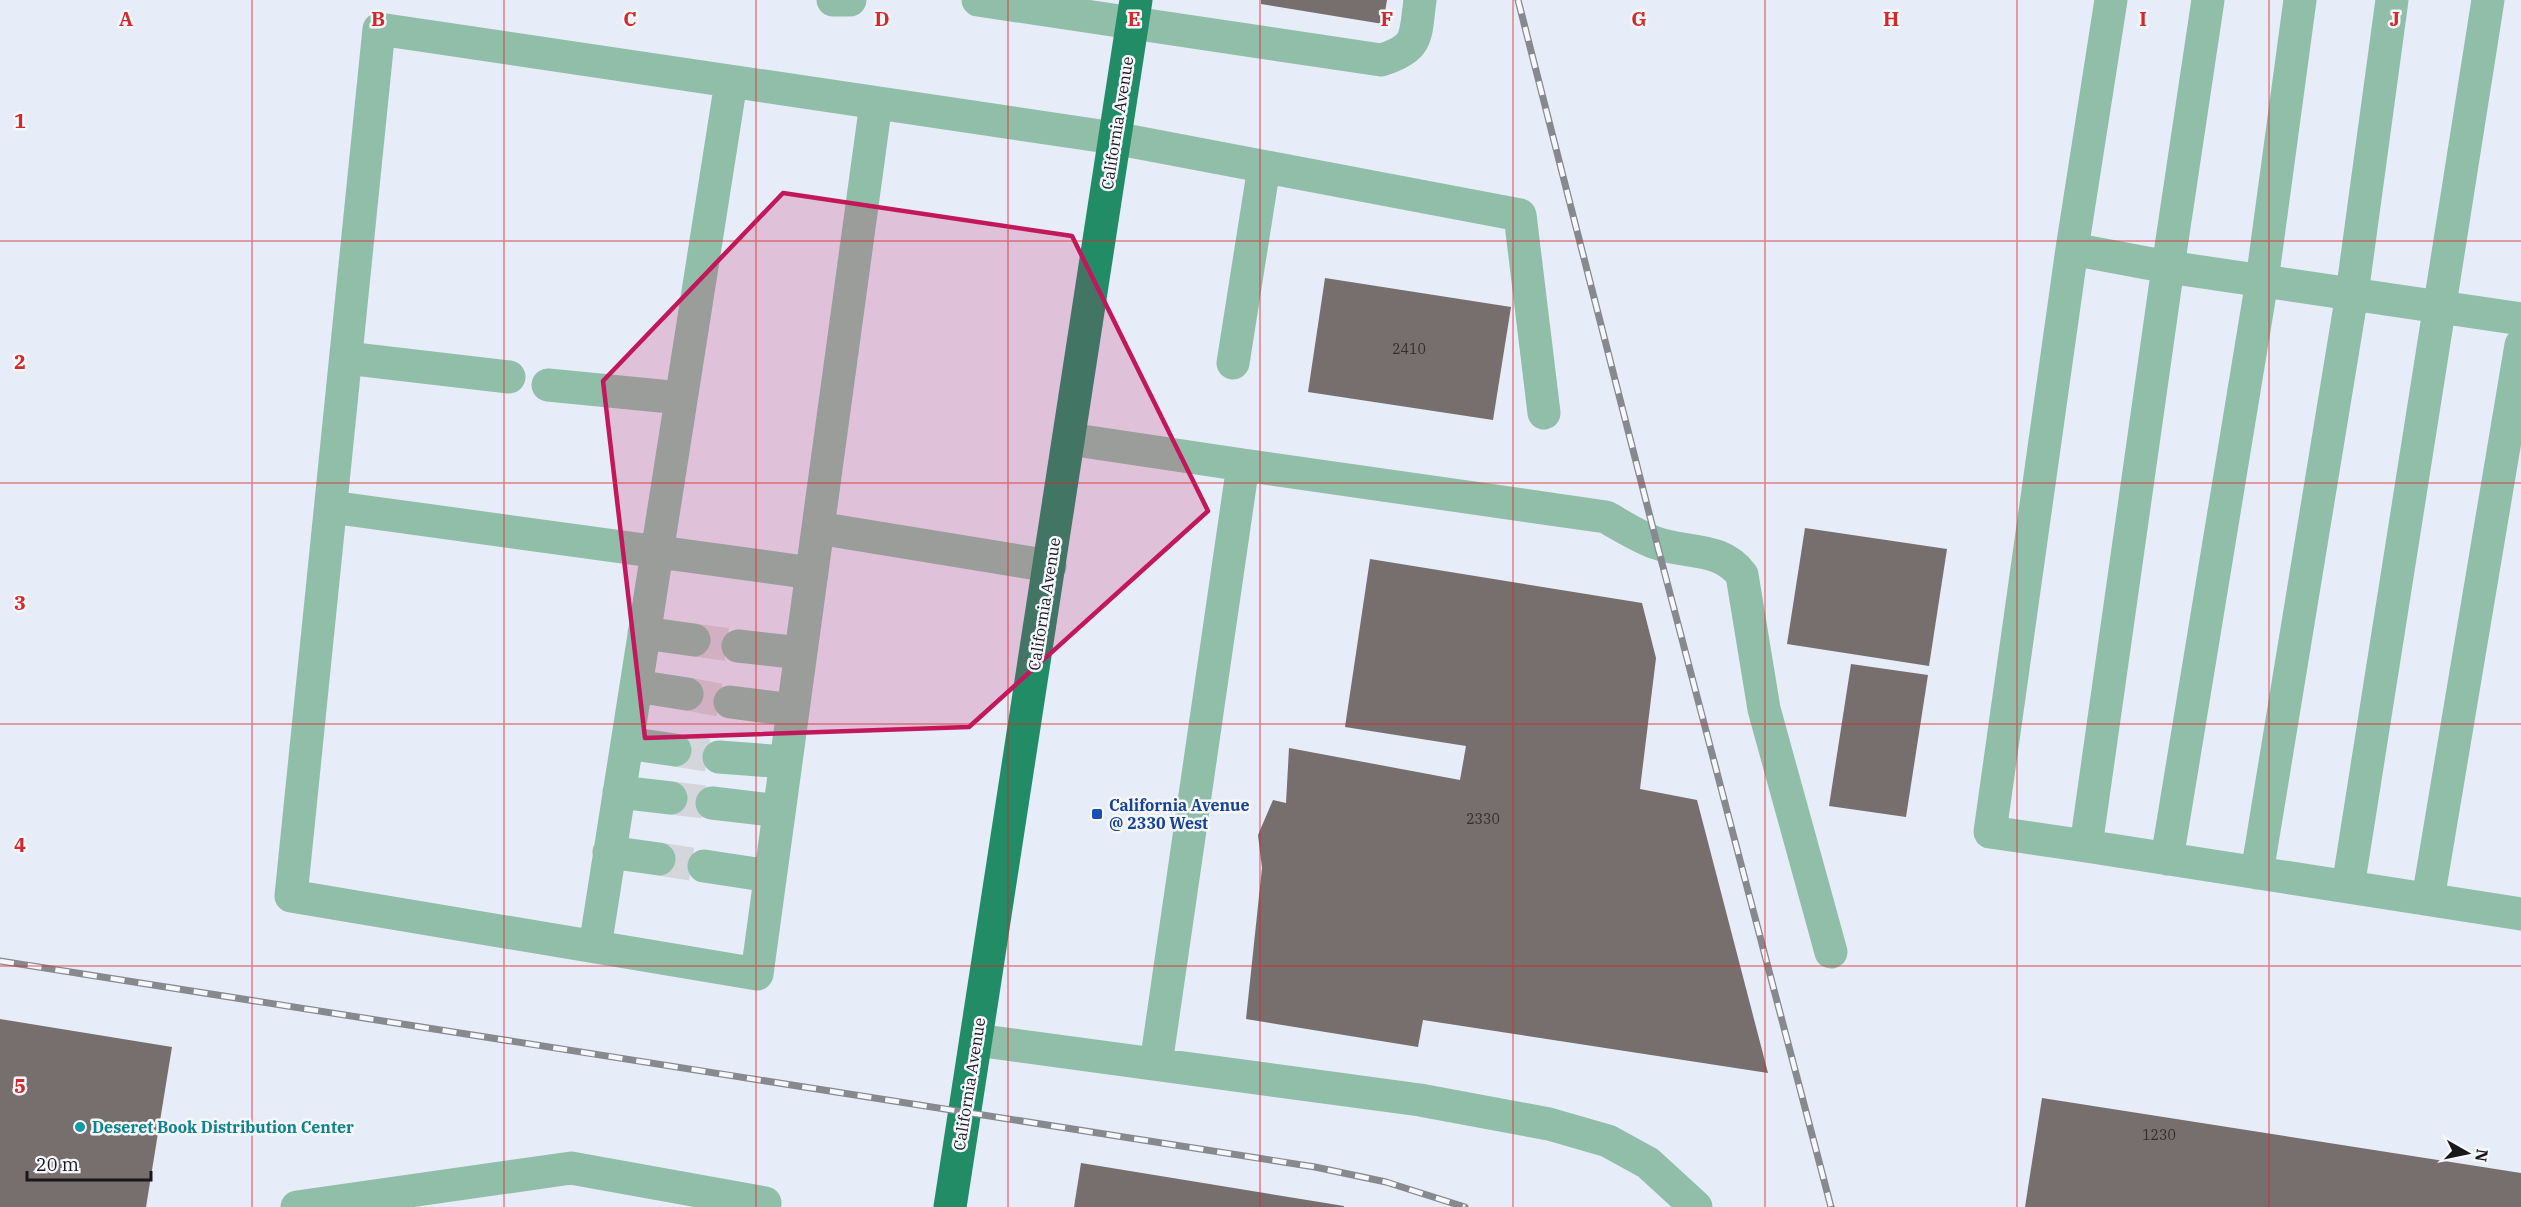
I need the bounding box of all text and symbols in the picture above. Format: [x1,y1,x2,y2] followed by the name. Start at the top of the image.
[119,5,133,32] text: A
[371,5,385,32] text: B
[623,5,637,32] text: C
[874,5,890,32] text: D
[1127,5,1141,32] text: E
[1381,5,1393,32] text: F
[1631,5,1647,32] text: G
[1883,5,1899,32] text: H
[2139,5,2147,32] text: I
[2390,5,2400,32] text: J
[1097,55,1137,191] street label: California Avenue
[14,107,26,134] text: 1
[1392,340,1426,358] house number: 2410
[14,348,26,375] text: 2
[1024,536,1064,672] street label: California Avenue
[14,589,26,616] text: 3
[1109,795,1250,833] place label: California Avenue @ 2330 West
[1090,807,1104,821] marker: California Avenue @ 2330 West
[1466,810,1500,828] house number: 2330
[14,831,26,858] text: 4
[949,1016,989,1152] street label: California Avenue
[14,1072,26,1099] text: 5
[92,1117,354,1137] place label: Deseret Book Distribution Center
[73,1120,87,1134] marker: Deseret Book Distribution Center
[2437,1123,2497,1183] north arrow
[2142,1126,2176,1144] house number: 1230
[27,1144,152,1182] scale bar
[2471,1148,2493,1163] text: N
[36,1153,79,1176] text: 20 m

